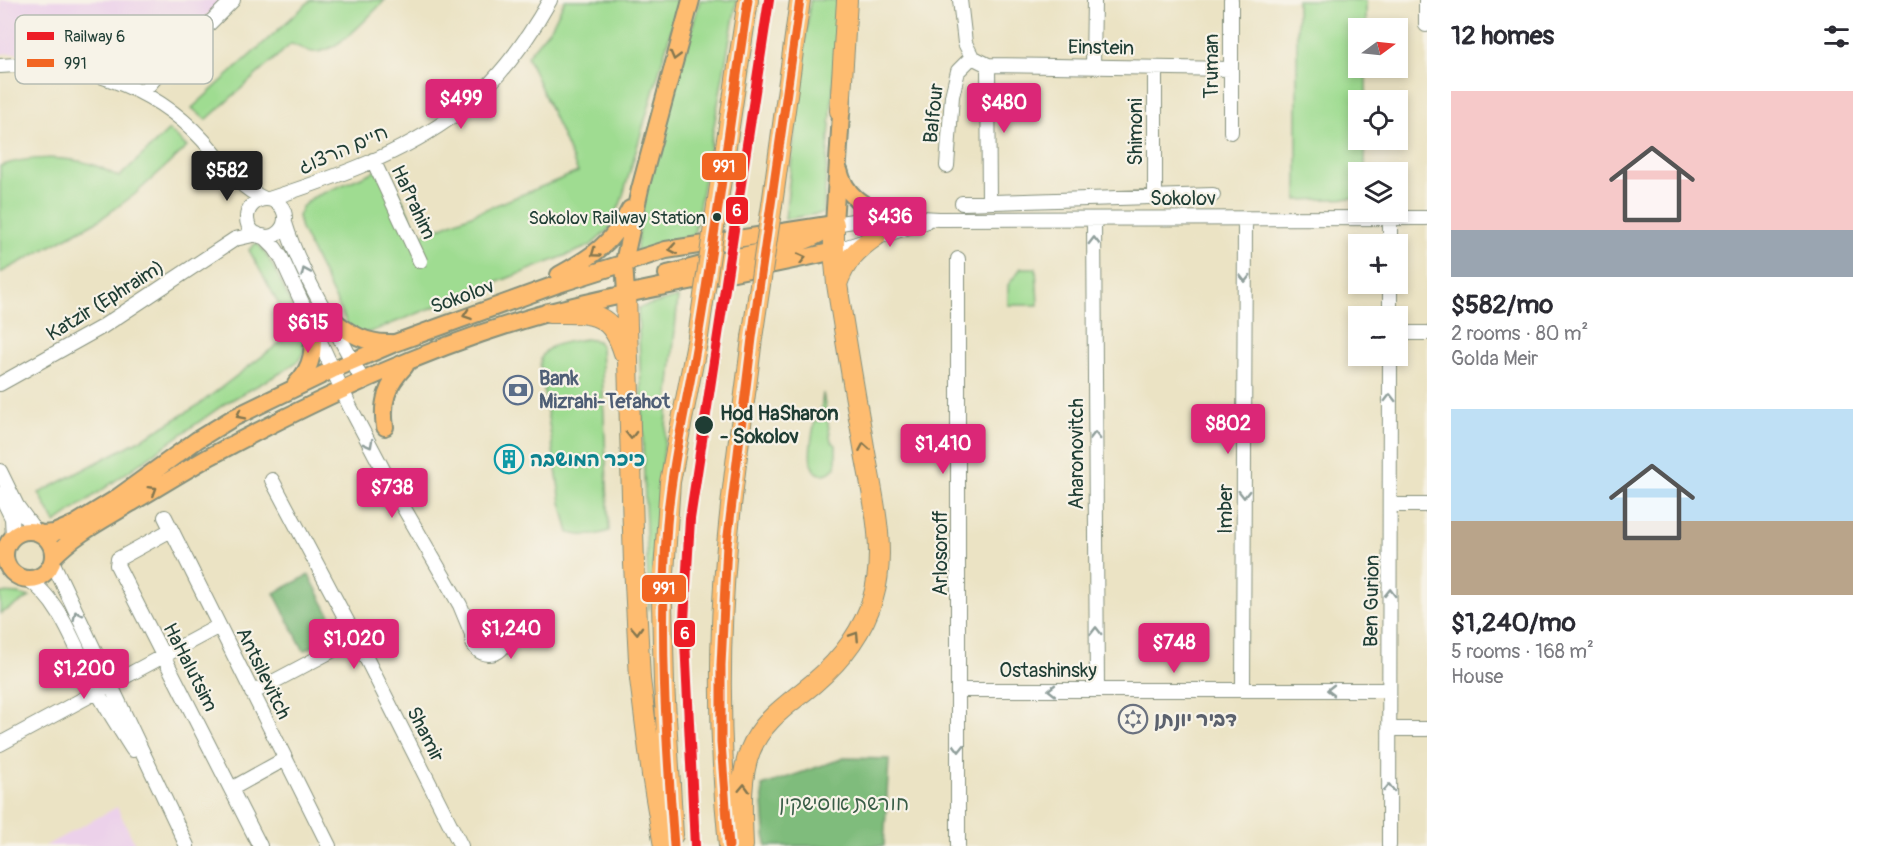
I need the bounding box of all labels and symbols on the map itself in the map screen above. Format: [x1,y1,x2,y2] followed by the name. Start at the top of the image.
[15,15,213,84] legend
[1348,18,1408,78] north arrow
[64,27,125,47] text: Railway 6
[1068,34,1134,61] street label: Einstein
[1199,34,1224,98] street label: Truman
[669,51,682,61] one-way arrow
[64,54,87,74] text: 991
[425,79,497,130] pin: $499
[918,82,949,144] street label: Balfour
[968,83,1040,134] pin: $480
[1123,98,1148,166] street label: Shimoni
[295,119,392,180] street label: חיים הרצוג
[191,151,263,202] pin: $582
[701,152,747,181] line badge: 991
[713,157,735,177] text: 991
[385,161,442,244] street label: HaPrahim
[1150,186,1216,211] street label: Sokolov
[725,196,749,225] line badge: 6
[854,197,926,248] pin: $436
[732,201,742,221] text: 6
[529,207,706,230] place label: Sokolov Railway Station
[711,211,723,223] marker: Sokolov Railway Station
[1088,237,1100,246] one-way arrow
[668,242,678,255] one-way arrow
[591,246,602,257] one-way arrow
[797,253,807,266] one-way arrow
[42,254,169,347] street label: Katzir (Ephraim)
[300,268,312,279] one-way arrow
[427,273,497,319] street label: Sokolov
[1239,273,1251,282] one-way arrow
[272,303,344,354] pin: $615
[462,308,473,321] one-way arrow
[539,366,671,414] place label: Bank Mizrahi-Tefahot
[502,374,534,406] bank icon: Bank Mizrahi-Tefahot
[1384,393,1396,402] one-way arrow
[1064,398,1089,510] street label: Aharonovitch
[720,401,838,449] place label: Hod HaSharon - Sokolov
[1192,404,1264,455] pin: $802
[236,407,247,419] one-way arrow
[693,414,715,436] marker: Hod HaSharon - Sokolov
[894,424,992,475] pin: $1,410
[625,431,637,440] one-way arrow
[1089,432,1101,441] one-way arrow
[362,437,373,448] one-way arrow
[493,443,525,475] building icon: כיכר המושבה
[858,443,871,453] one-way arrow
[530,447,645,472] place label: כיכר המושבה
[356,468,428,519] pin: $738
[1213,484,1238,534] street label: Imber
[147,485,157,497] one-way arrow
[1238,489,1250,498] one-way arrow
[928,510,953,596] street label: Arlosoroff
[1358,555,1385,647] street label: Ben Gurion
[641,574,687,603] line badge: 991
[653,579,675,599] text: 991
[1384,588,1396,597] one-way arrow
[462,609,560,660] pin: $1,240
[72,610,84,621] one-way arrow
[157,619,224,716] street label: HaHalutsim
[305,619,403,670] pin: $1,020
[673,619,696,648] line badge: 6
[231,623,297,723] street label: Antsilevitch
[1138,623,1210,674] pin: $748
[680,624,690,644] text: 6
[630,625,643,635] one-way arrow
[1090,627,1102,636] one-way arrow
[848,632,859,643] one-way arrow
[35,649,133,700] pin: $1,200
[999,658,1097,683] street label: Ostashinsky
[1047,684,1056,696] one-way arrow
[1326,684,1335,696] one-way arrow
[401,702,450,766] street label: Shamir
[1117,703,1149,735] synagogue icon: דביר יונתן
[1154,707,1237,732] place label: דביר יונתן
[953,744,965,753] one-way arrow
[737,783,750,792] one-way arrow
[1383,783,1395,792] one-way arrow
[779,791,909,816] park label: חורשת אוסישקין

